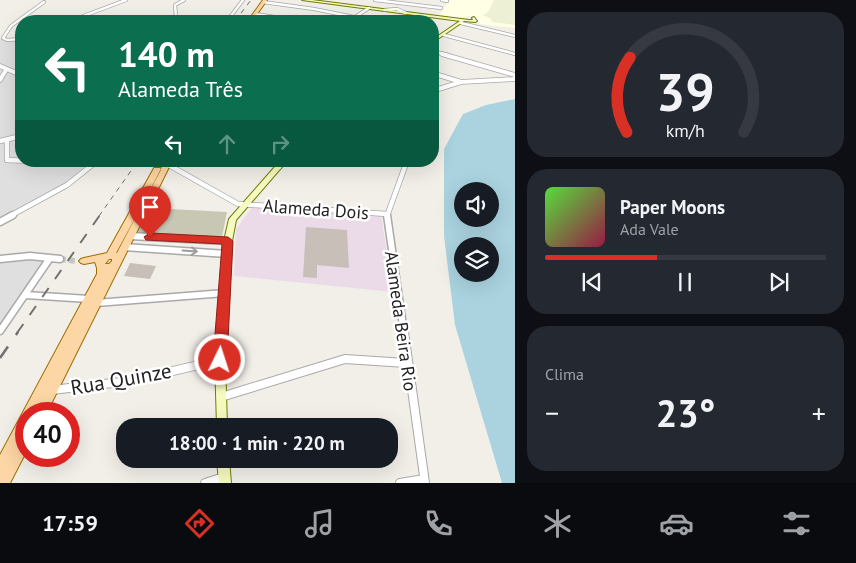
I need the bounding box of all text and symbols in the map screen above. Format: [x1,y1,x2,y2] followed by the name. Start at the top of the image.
[118,31,215,77] text: 140 m
[35,35,100,100] icon: left
[656,58,715,125] text: 39
[118,75,243,103] text: Alameda Três
[666,119,705,142] text: km/h
[160,130,188,158] icon: left
[213,130,241,158] icon: ahead
[266,130,294,158] icon: right
[454,182,499,282] map controls
[454,182,499,227] button: sound
[129,186,171,237] pin
[136,193,164,221] icon: arrive
[262,194,370,224] street label: Alameda Dois
[620,195,725,219] text: Paper Moons
[620,219,679,239] text: Ada Vale
[454,237,499,282] button: layers
[182,247,198,256] one-way arrow
[380,249,422,393] street label: Alameda Beira Rio
[578,268,606,296] icon: previous
[671,268,699,296] icon: pause
[765,268,793,296] icon: next
[193,333,245,385] position arrow
[68,357,174,401] street label: Rua Quinze
[545,364,584,384] text: Clima
[656,388,715,437] text: 23°
[545,394,559,431] text: −
[812,394,826,431] text: +
[15,402,80,467] speed limit sign: 40
[169,431,345,455] text: 18:00 · 1 min · 220 m
[182,506,217,541] icon: directions
[302,506,337,541] icon: music
[421,506,456,541] icon: phone
[540,506,575,541] icon: climate
[659,506,694,541] icon: car
[779,506,814,541] icon: filters
[42,509,98,537] text: 17:59

